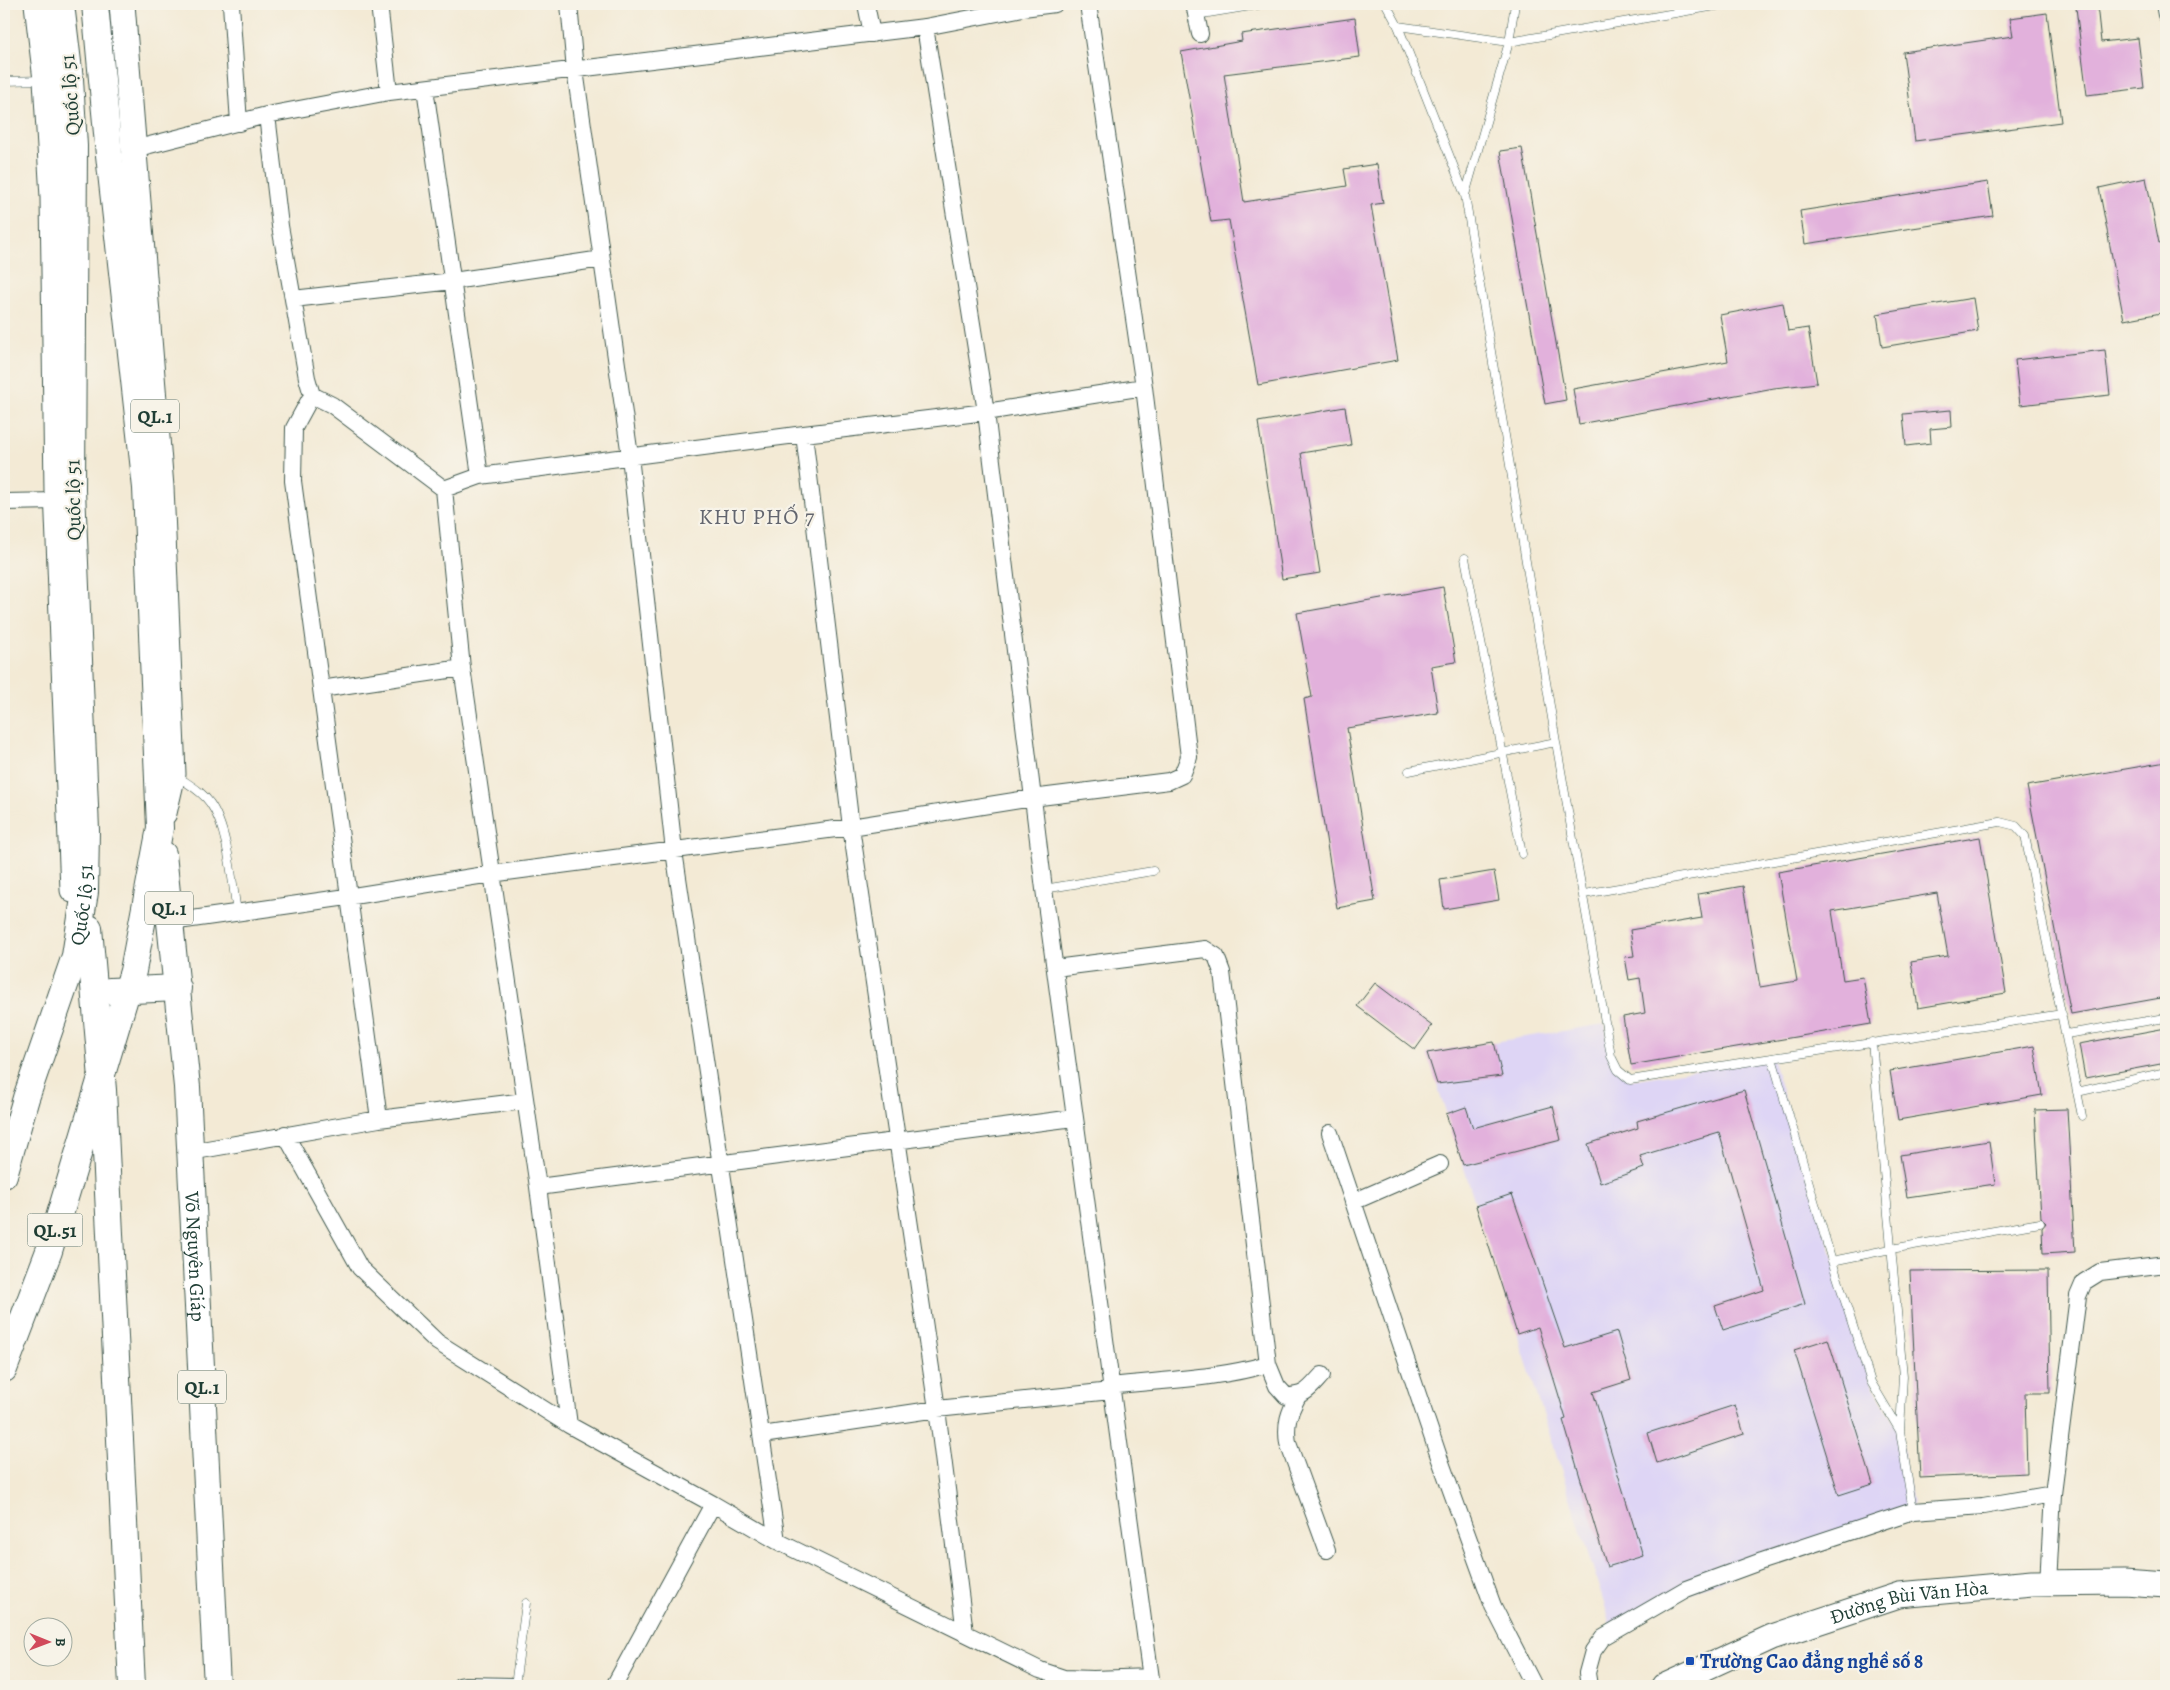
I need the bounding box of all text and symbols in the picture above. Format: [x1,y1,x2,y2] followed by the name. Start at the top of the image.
[54,53,87,137] street label: Quốc lộ 51
[131,400,179,432] road number: QL.1
[59,459,88,541] street label: Quốc lộ 51
[699,502,815,532] district label: KHU PHỐ 7
[64,864,99,947] street label: Quốc lộ 51
[145,891,193,924] road number: QL.1
[178,1190,212,1322] street label: Võ Nguyên Giáp
[28,1214,82,1246] road number: QL.51
[178,1370,226,1404] road number: QL.1
[1826,1574,1990,1631] street label: Đường Bùi Văn Hòa
[22,1618,72,1668] north arrow
[51,1638,70,1647] text: B
[1700,1648,1923,1675] place label: Trường Cao đẳng nghề số 8
[1684,1655,1696,1667] marker: Trường Cao đẳng nghề số 8

